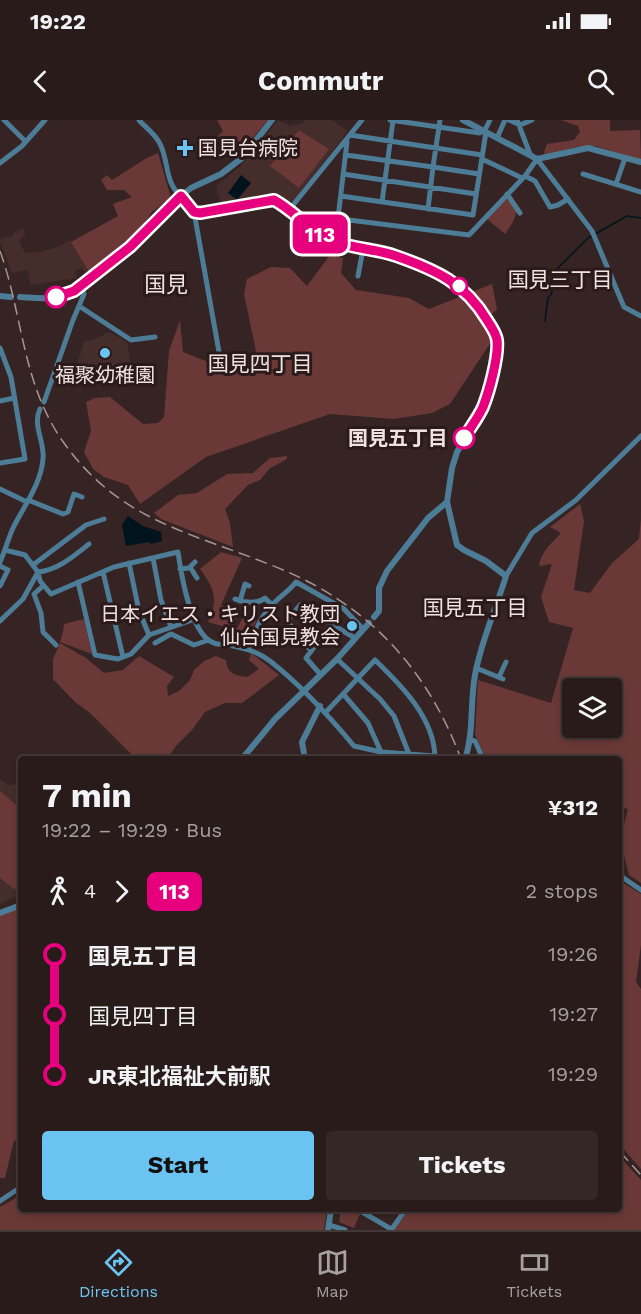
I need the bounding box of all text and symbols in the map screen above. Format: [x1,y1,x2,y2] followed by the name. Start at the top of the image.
[30,9,86,34] text: 19:22
[24,65,57,98] icon: back
[258,65,383,97] text: Commutr
[584,65,617,98] icon: search
[198,136,298,160] place label: 国見台病院
[176,139,194,157] marker: 国見台病院
[286,214,354,254] line badge: 113
[305,222,335,247] text: 113
[508,267,613,292] district label: 国見三丁目
[144,272,188,297] district label: 国見
[450,277,468,295] unlabelled marker
[45,286,67,308] unlabelled marker
[98,346,112,360] marker: 福聚幼稚園
[208,351,313,376] district label: 国見四丁目
[55,363,155,387] place label: 福聚幼稚園
[348,426,448,450] place label: 国見五丁目
[453,427,475,449] marker: 国見五丁目
[423,595,528,620] district label: 国見五丁目
[100,602,340,649] place label: 日本イエス・キリスト教団 仙台国見教会
[345,619,359,633] marker: 日本イエス・キリスト教団 仙台国見教会
[562,678,622,738] map controls
[562,678,622,738] button: layers
[42,776,132,815] text: 7 min
[548,795,598,820] text: ¥312
[42,818,222,842] text: 19:22 – 19:29 · Bus
[42,875,75,908] icon: walk
[105,875,138,908] icon: forward
[84,879,96,903] text: 4
[159,879,190,904] text: 113
[526,879,598,903] text: 2 stops
[548,942,598,966] text: 19:26
[88,944,198,969] text: 国見五丁目
[549,1002,598,1026] text: 19:27
[88,1004,198,1029] text: 国見四丁目
[548,1062,598,1086] text: 19:29
[88,1064,271,1089] text: JR東北福祉大前駅
[42,1131,314,1200] button: Start
[326,1131,598,1200] button: Tickets
[79,1246,158,1301] tab: Directions
[316,1246,349,1301] tab: Map
[507,1246,562,1301] tab: Tickets

